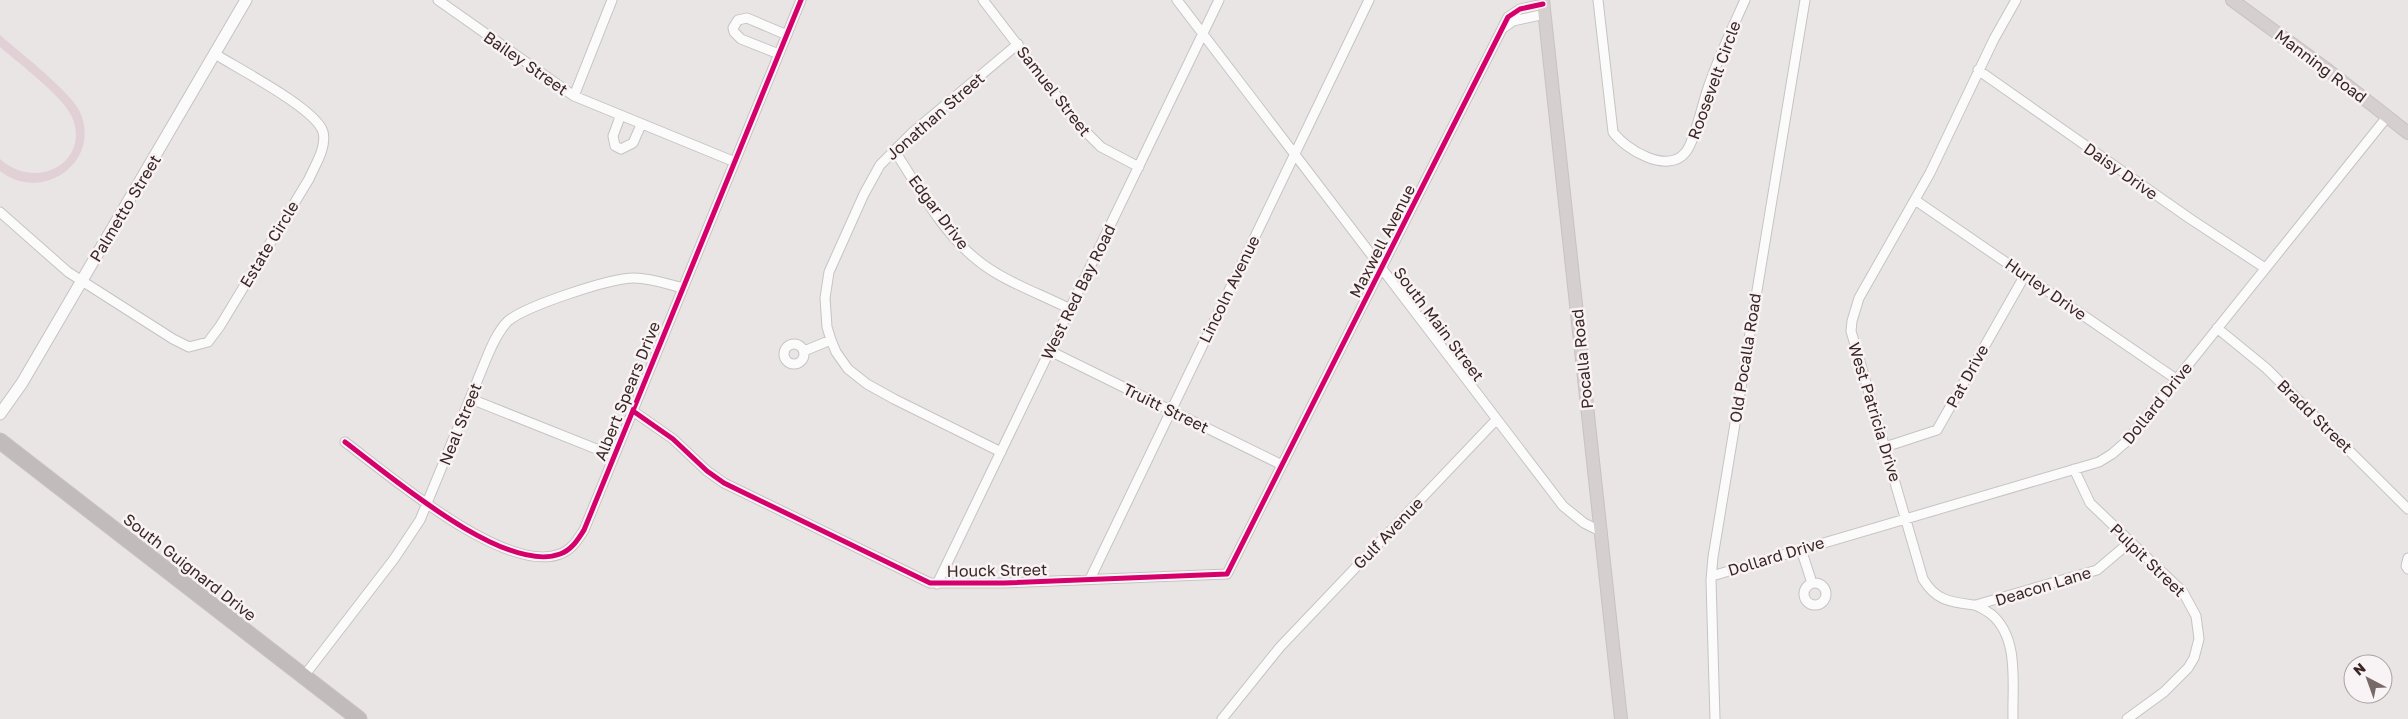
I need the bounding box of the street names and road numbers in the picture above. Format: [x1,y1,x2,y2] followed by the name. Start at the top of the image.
[1683,18,1745,142] street label: Roosevelt Circle
[2271,25,2371,107] street label: Manning Road
[480,27,572,99] street label: Bailey Street
[1013,42,1095,140] street label: Samuel Street
[882,68,988,164] street label: Jonathan Street
[2080,138,2162,204] street label: Daisy Drive
[85,151,165,265] street label: Palmetto Street
[904,171,974,253] street label: Edgar Drive
[1345,181,1419,301] street label: Maxwell Avenue
[235,197,303,291] street label: Estate Circle
[1037,221,1119,363] street label: West Red Bay Road
[1194,232,1264,346] street label: Lincoln Avenue
[2002,254,2090,324] street label: Hurley Drive
[1389,263,1489,385] street label: South Main Street
[1725,292,1765,424] street label: Old Pocalla Road
[1567,308,1597,410] street label: Pocalla Road
[590,318,664,464] street label: Albert Spears Drive
[1844,340,1906,484] street label: West Patricia Drive
[1941,341,1993,411] street label: Pat Drive
[2118,358,2196,448] street label: Dollard Drive
[2273,375,2357,457] street label: Bradd Street
[1120,379,1212,437] street label: Truitt Street
[434,380,486,468] street label: Neal Street
[1349,493,1427,573] street label: Gulf Avenue
[120,509,260,625] street label: South Guignard Drive
[2106,519,2190,601] street label: Pulpit Street
[1725,532,1827,580] street label: Dollard Drive
[947,559,1047,581] street label: Houck Street
[1993,562,2093,610] street label: Deacon Lane

